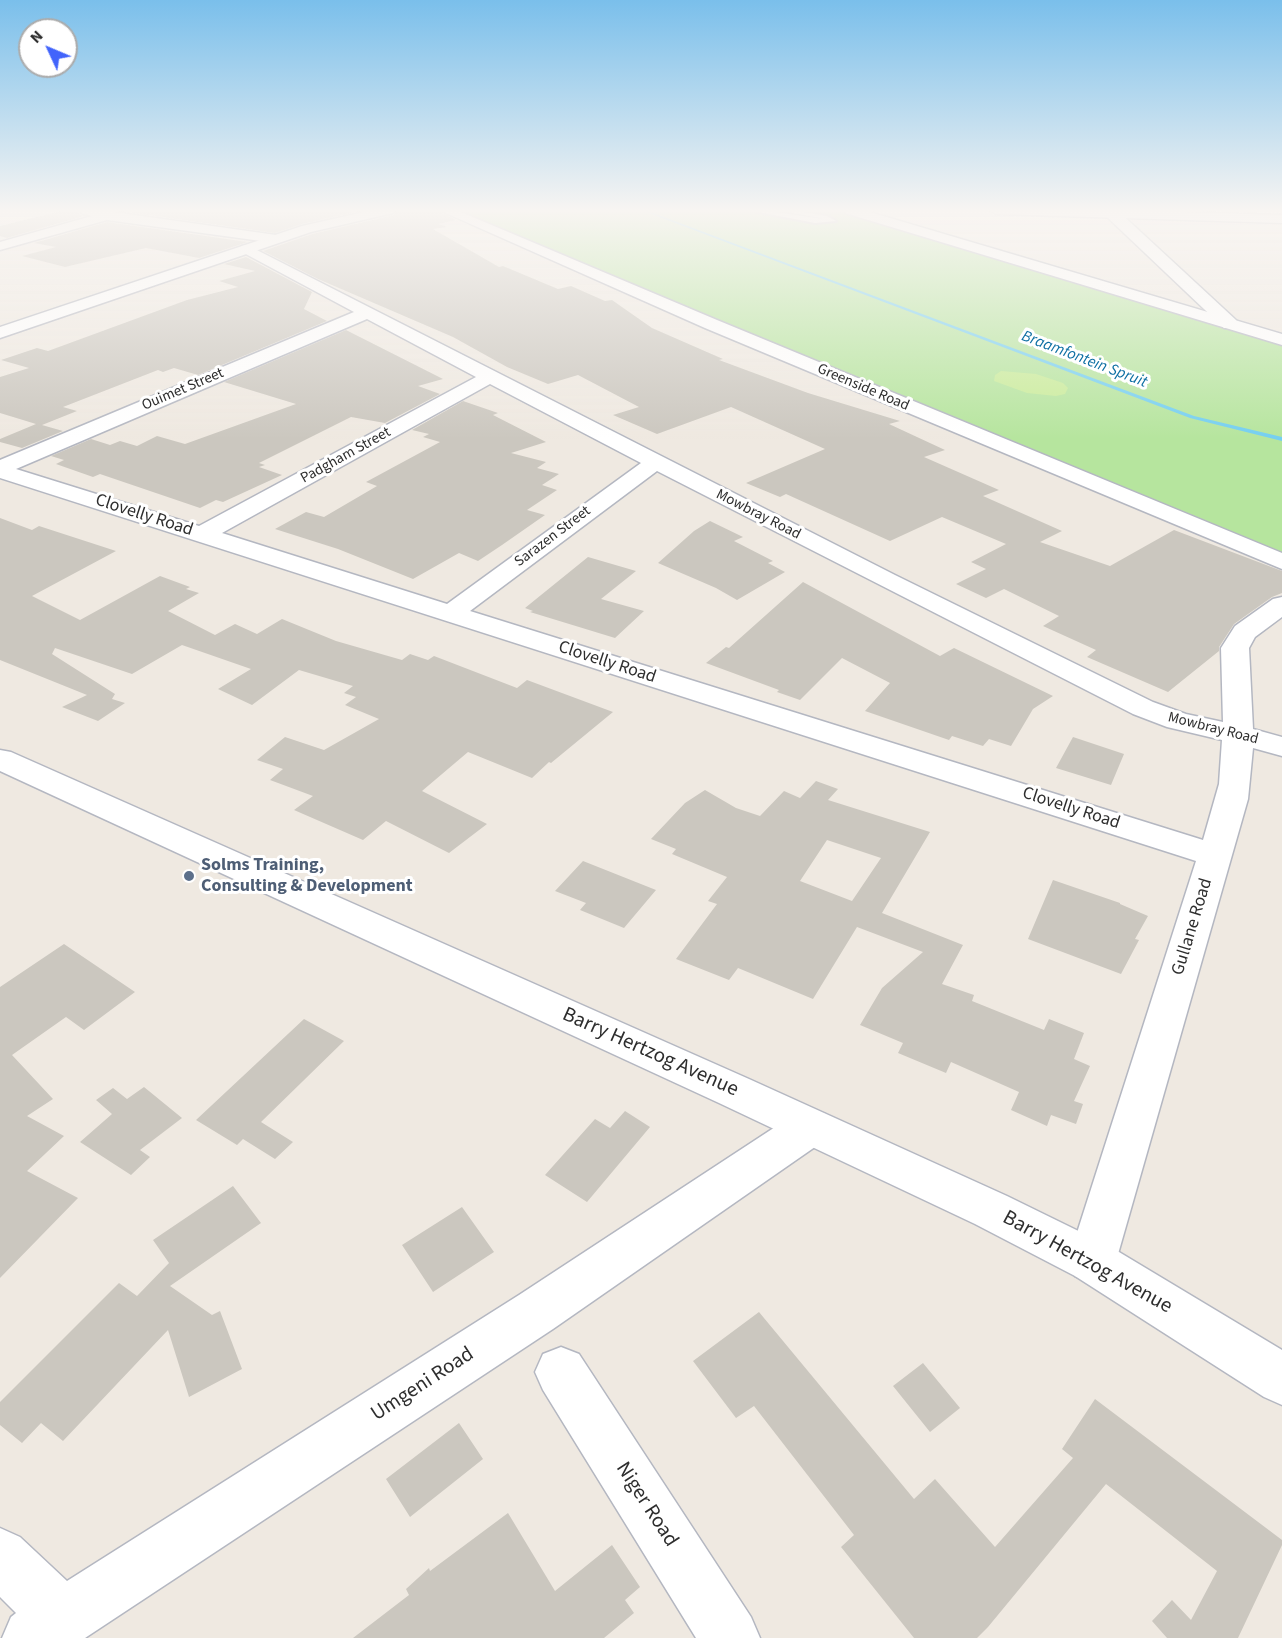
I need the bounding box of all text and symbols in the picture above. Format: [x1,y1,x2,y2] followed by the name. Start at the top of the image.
[18,18,78,78] north arrow
[25,25,48,48] text: N
[1019,327,1149,393] water label: Braamfontein Spruit
[814,361,912,415] street label: Greenside Road
[139,365,227,415] street label: Ouimet Street
[298,424,394,488] street label: Padgham Street
[713,486,803,544] street label: Mowbray Road
[92,490,196,542] street label: Clovelly Road
[511,503,595,571] street label: Sarazen Street
[555,637,659,689] street label: Clovelly Road
[1166,709,1260,749] street label: Mowbray Road
[1019,783,1123,835] street label: Clovelly Road
[201,855,413,898] place label: Solms Training, Consulting & Development
[182,869,196,883] marker: Solms Training, Consulting & Development
[1168,876,1218,978] street label: Gullane Road
[558,1003,742,1103] street label: Barry Hertzog Avenue
[998,1206,1176,1320] street label: Barry Hertzog Avenue
[367,1342,479,1428] street label: Umgeni Road
[609,1458,683,1552] street label: Niger Road

